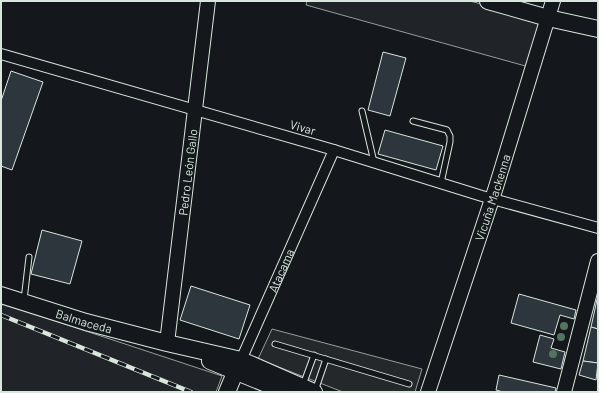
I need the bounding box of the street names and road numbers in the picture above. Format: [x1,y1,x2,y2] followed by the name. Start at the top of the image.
[288,117,318,138] street label: Vivar
[175,128,200,216] street label: Pedro León Gallo
[472,152,513,242] street label: Vicuña Mackenna
[265,246,296,294] street label: Atacama
[54,306,114,335] street label: Balmaceda

